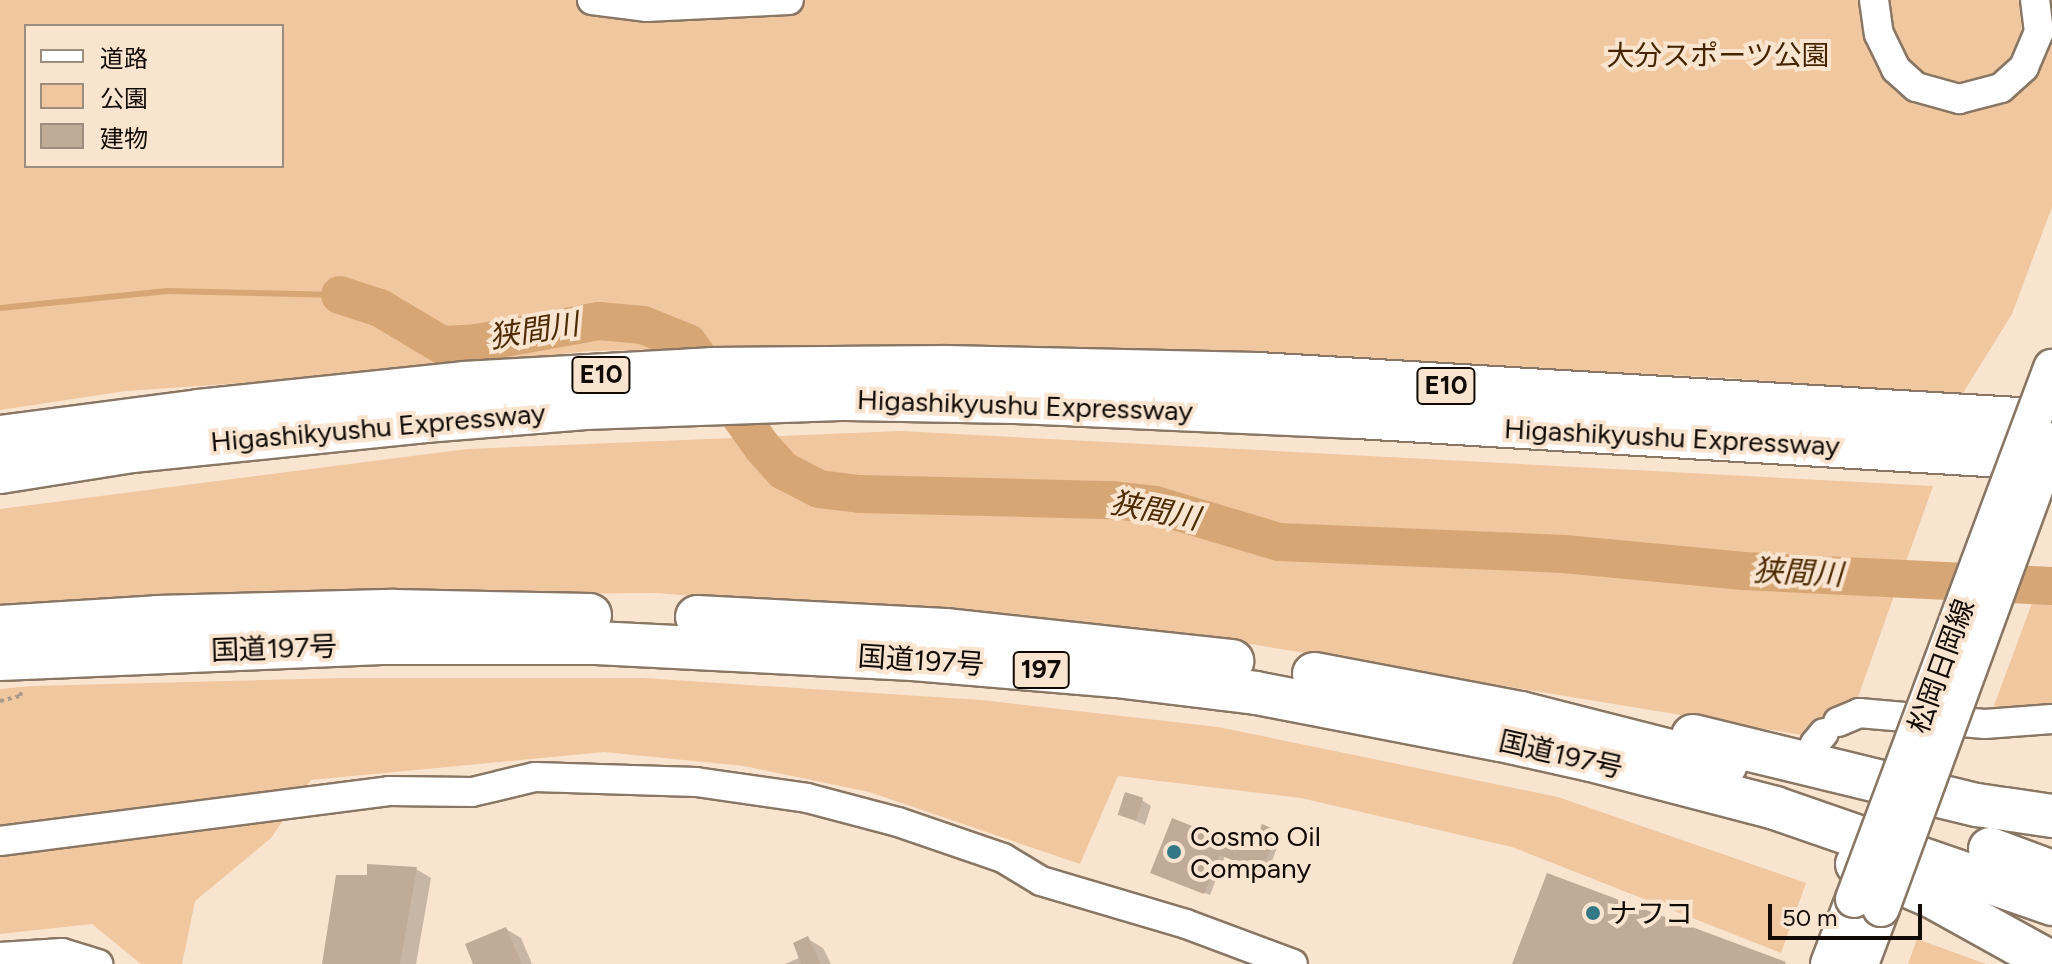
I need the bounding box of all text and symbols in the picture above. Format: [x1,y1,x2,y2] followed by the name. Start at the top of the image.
[24,24,284,168] legend
[1606,38,1830,72] park label: 大分スポーツ公園
[100,44,148,73] text: 道路
[100,84,148,113] text: 公園
[100,124,148,153] text: 建物
[487,306,581,356] water label: 狭間川
[571,353,631,397] road number: E10
[1416,364,1476,408] road number: E10
[856,382,1194,428] street label: Higashikyushu Expressway
[209,396,547,458] street label: Higashikyushu Expressway
[1503,411,1841,463] street label: Higashikyushu Expressway
[1107,485,1203,537] water label: 狭間川
[1752,553,1844,593] water label: 狭間川
[1901,594,1981,738] street label: 松岡日岡線
[210,629,338,667] street label: 国道197号
[857,639,985,681] street label: 国道197号
[1011,648,1071,692] road number: 197
[1496,723,1626,785] street label: 国道197号
[1190,819,1321,885] place label: Cosmo Oil Company
[1165,843,1183,861] marker: Cosmo Oil Company
[1772,888,1926,938] scale bar
[1609,896,1693,930] place label: ナフコ
[1782,903,1838,932] text: 50 m
[1584,904,1602,922] marker: ナフコ

